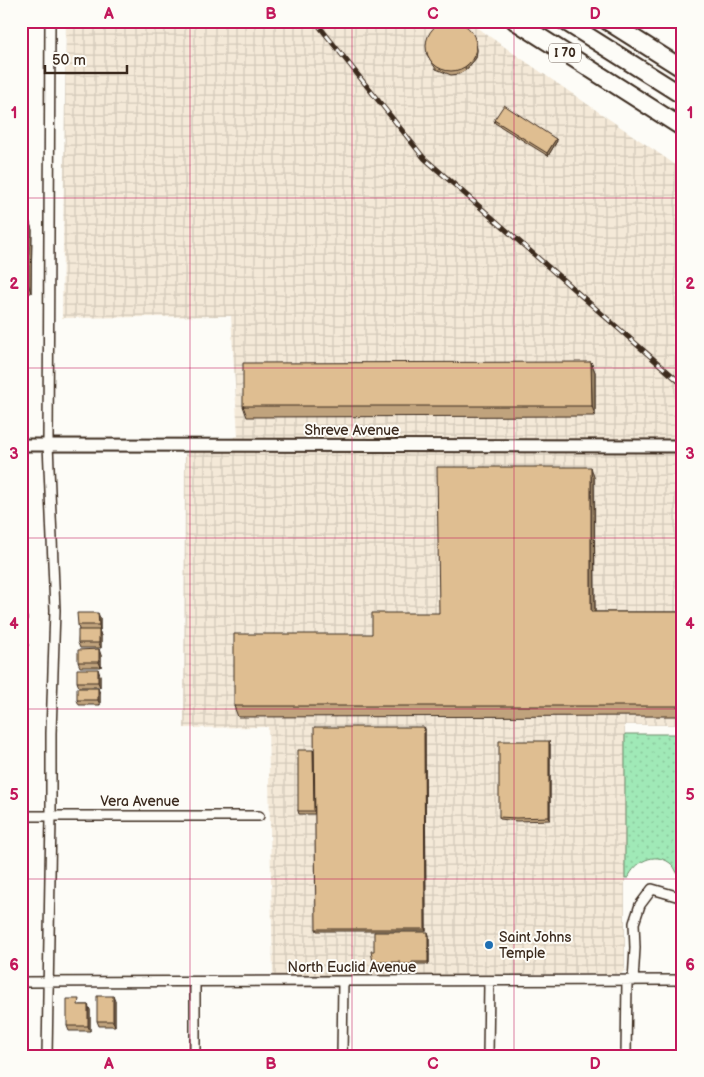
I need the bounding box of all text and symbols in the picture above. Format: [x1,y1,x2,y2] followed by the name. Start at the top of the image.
[103,5,114,24] text: A
[265,5,277,24] text: B
[427,5,439,24] text: C
[589,5,601,24] text: D
[45,42,128,74] scale bar
[549,44,581,62] road number: I 70
[52,51,86,70] text: 50 m
[11,104,17,123] text: 1
[687,104,693,123] text: 1
[9,275,19,294] text: 2
[685,275,695,294] text: 2
[305,422,399,439] street label: Shreve Avenue
[9,445,19,464] text: 3
[685,445,695,464] text: 3
[9,615,19,634] text: 4
[685,615,695,634] text: 4
[9,786,19,805] text: 5
[685,786,695,805] text: 5
[100,793,180,810] street label: Vera Avenue
[499,929,572,962] place label: Saint Johns Temple
[483,939,495,951] marker: Saint Johns Temple
[9,956,19,975] text: 6
[685,956,695,975] text: 6
[288,959,416,976] street label: North Euclid Avenue
[103,1055,114,1074] text: A
[265,1055,277,1074] text: B
[427,1055,439,1074] text: C
[589,1055,601,1074] text: D

